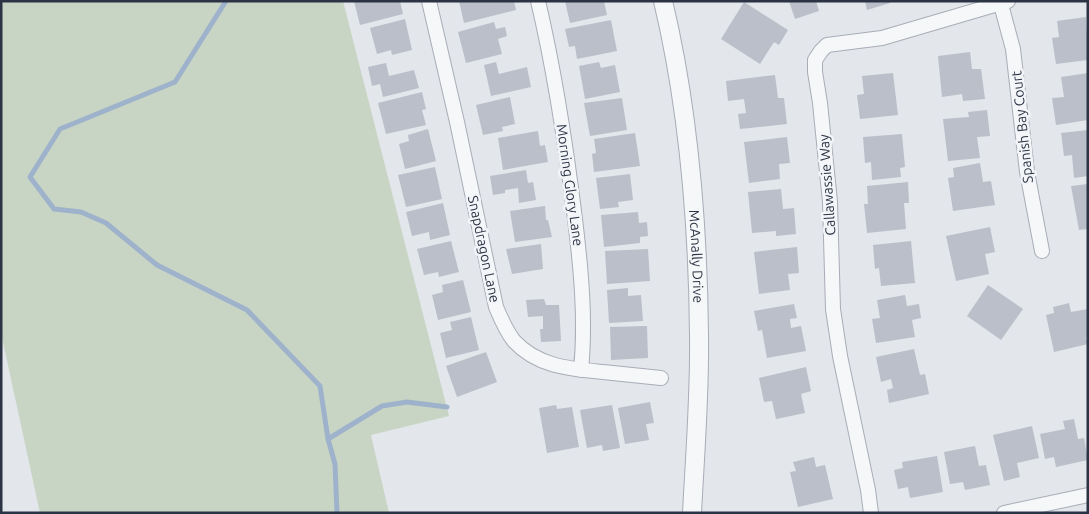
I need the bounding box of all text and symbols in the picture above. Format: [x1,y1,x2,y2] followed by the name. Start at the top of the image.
[1008,69,1036,184] street label: Spanish Bay Court
[554,123,586,247] street label: Morning Glory Lane
[815,134,839,236] street label: Callawassie Way
[465,194,503,304] street label: Snapdragon Lane
[686,209,706,303] street label: McAnally Drive

